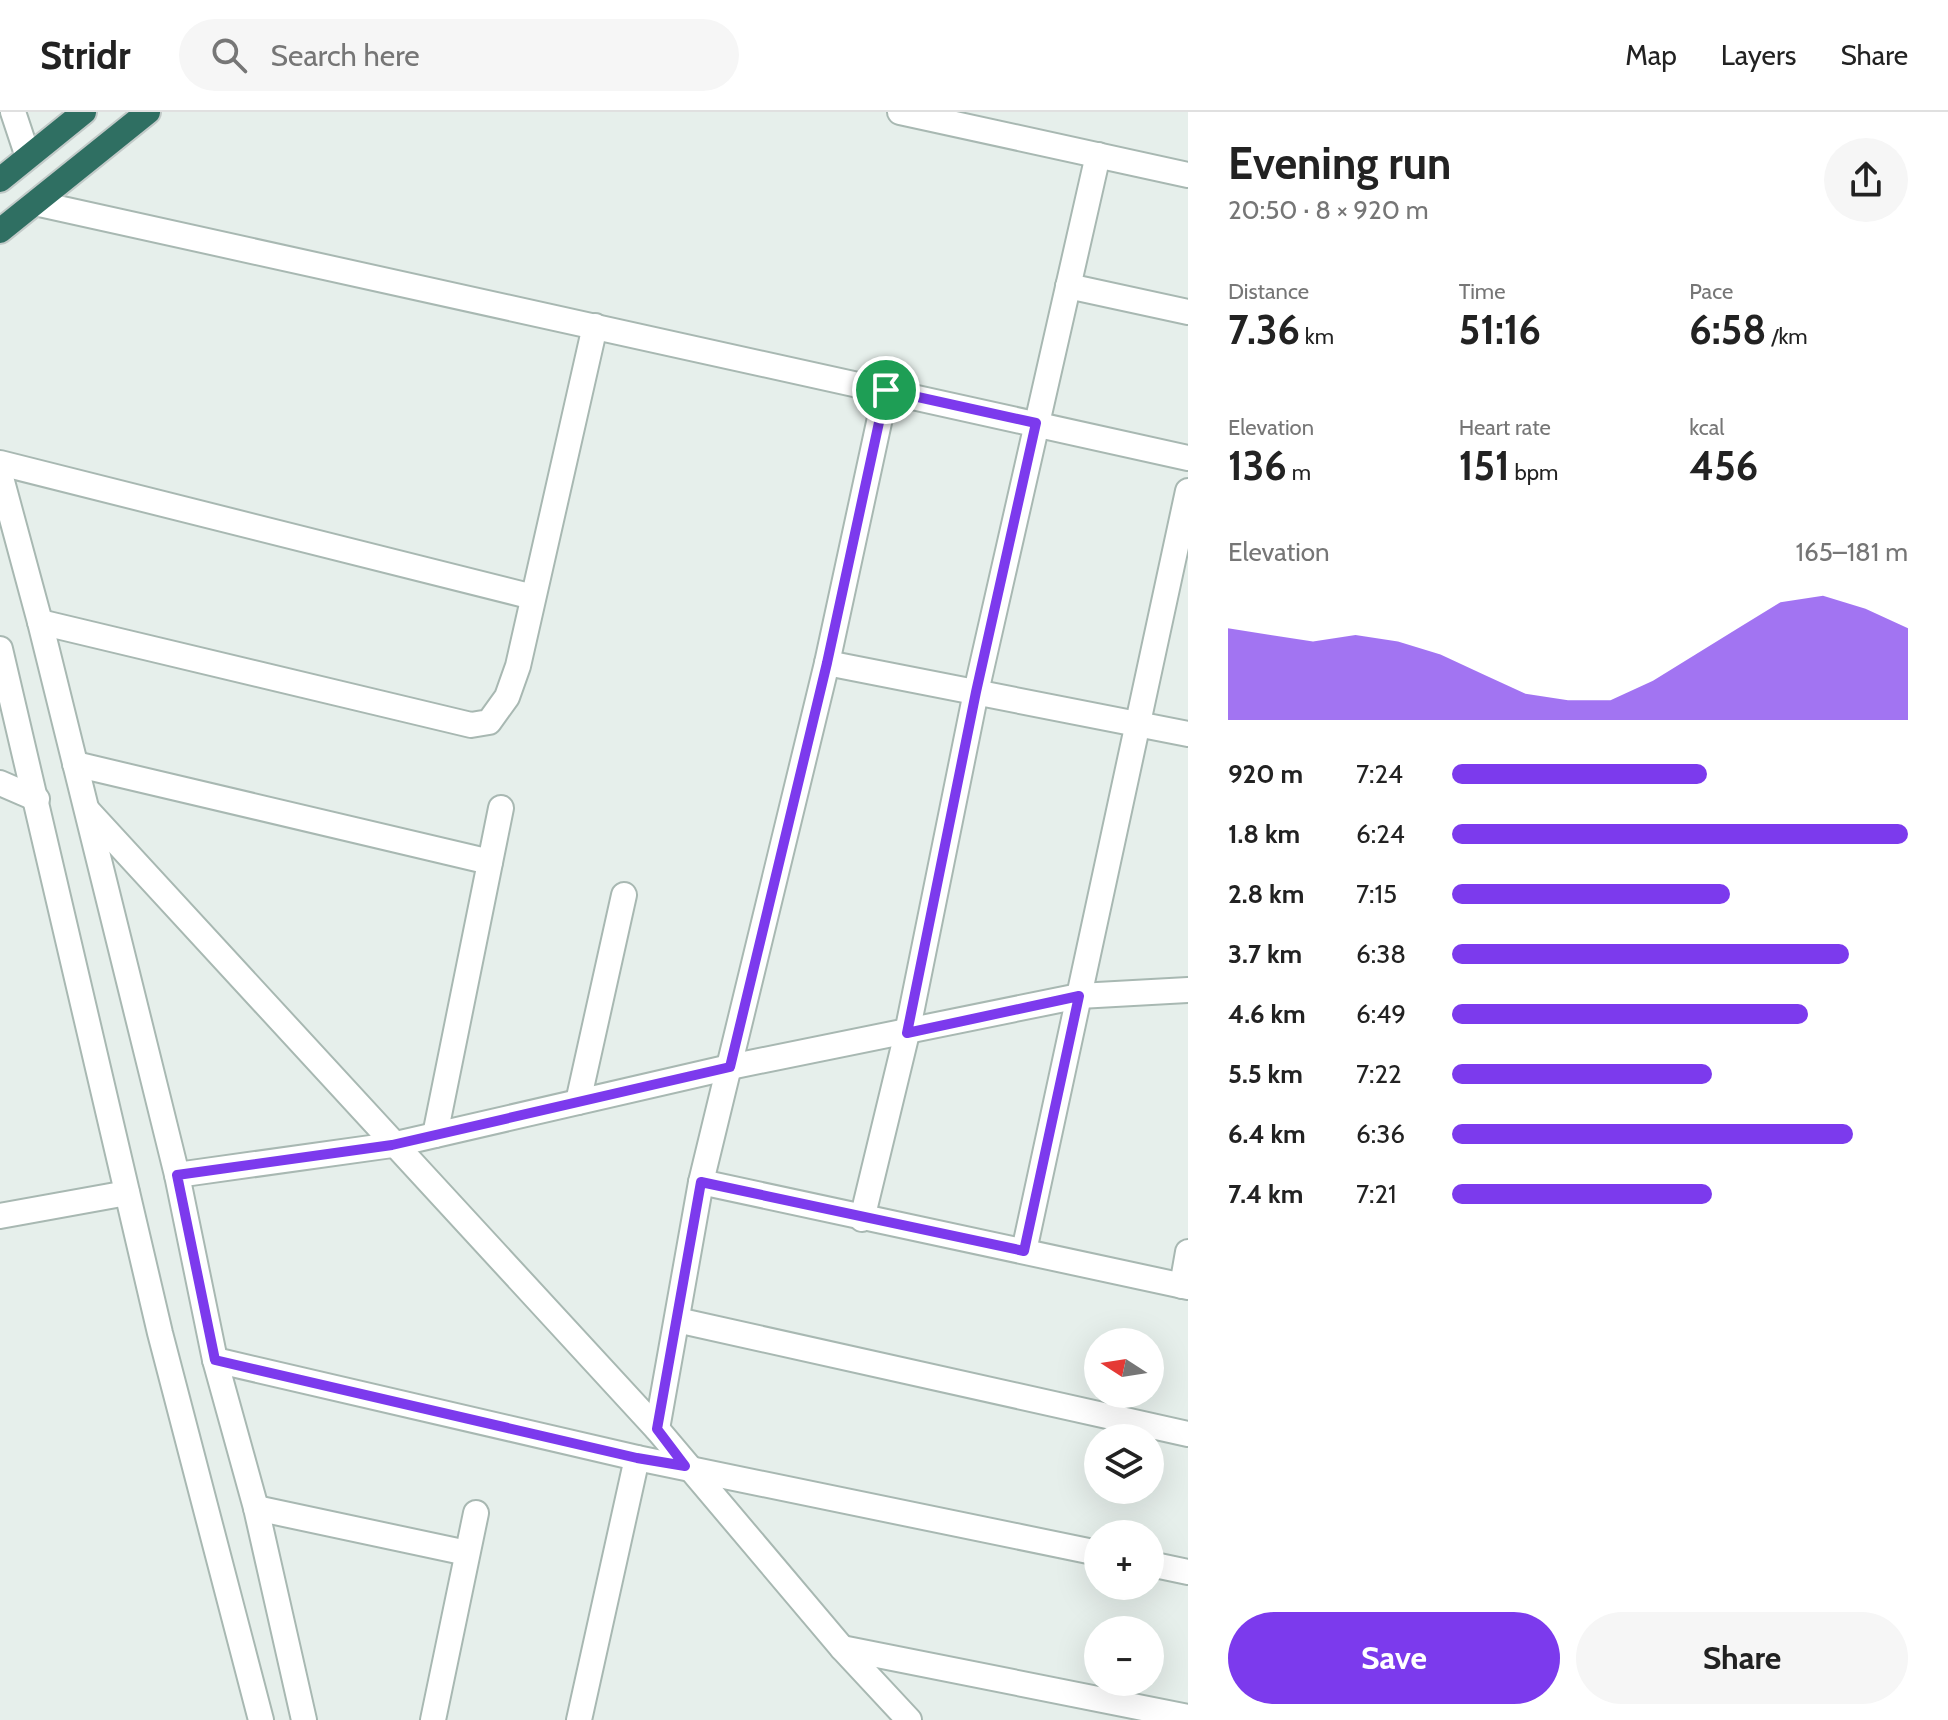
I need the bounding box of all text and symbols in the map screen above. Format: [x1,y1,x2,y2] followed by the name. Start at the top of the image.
[179,19,739,91] search box
[40,32,131,79] text: Stridr
[207,33,251,77] icon: search
[271,37,420,74] text: Search here
[1625,38,1677,72] text: Map
[1721,38,1796,72] text: Layers
[1840,38,1908,72] text: Share
[1228,137,1451,190] text: Evening run
[1824,138,1908,222] button: share
[1228,194,1429,226] text: 20:50 · 8 × 920 m
[1228,278,1309,305] text: Distance
[1459,278,1505,305] text: Time
[1689,278,1733,305] text: Pace
[1228,305,1300,354] text: 7.36
[1459,305,1541,354] text: 51:16
[1689,305,1766,354] text: 6:58
[1300,323,1334,350] text: km
[1766,323,1808,350] text: /km
[852,356,920,424] pin
[864,368,908,412] icon: arrive
[1228,414,1314,441] text: Elevation
[1459,414,1551,441] text: Heart rate
[1689,414,1724,441] text: kcal
[1228,441,1287,490] text: 136
[1459,441,1510,490] text: 151
[1689,441,1758,490] text: 456
[1287,459,1311,486] text: m
[1510,459,1558,486] text: bpm
[1228,536,1330,568] text: Elevation
[1796,536,1908,568] text: 165–181 m
[1228,758,1303,790] text: 920 m
[1356,758,1403,790] text: 7:24
[1228,818,1300,850] text: 1.8 km
[1356,818,1405,850] text: 6:24
[1228,878,1304,910] text: 2.8 km
[1356,878,1397,910] text: 7:15
[1228,938,1302,970] text: 3.7 km
[1356,938,1406,970] text: 6:38
[1228,998,1306,1030] text: 4.6 km
[1356,998,1406,1030] text: 6:49
[1228,1058,1303,1090] text: 5.5 km
[1356,1058,1402,1090] text: 7:22
[1228,1118,1306,1150] text: 6.4 km
[1356,1118,1405,1150] text: 6:36
[1228,1178,1303,1210] text: 7.4 km
[1356,1178,1397,1210] text: 7:21
[1084,1328,1164,1408] north arrow
[1084,1328,1164,1696] map controls
[1084,1424,1164,1504] button: layers
[1084,1520,1164,1600] button: +
[1228,1612,1560,1704] button: Save
[1576,1612,1908,1704] button: Share
[1084,1616,1164,1696] button: −

